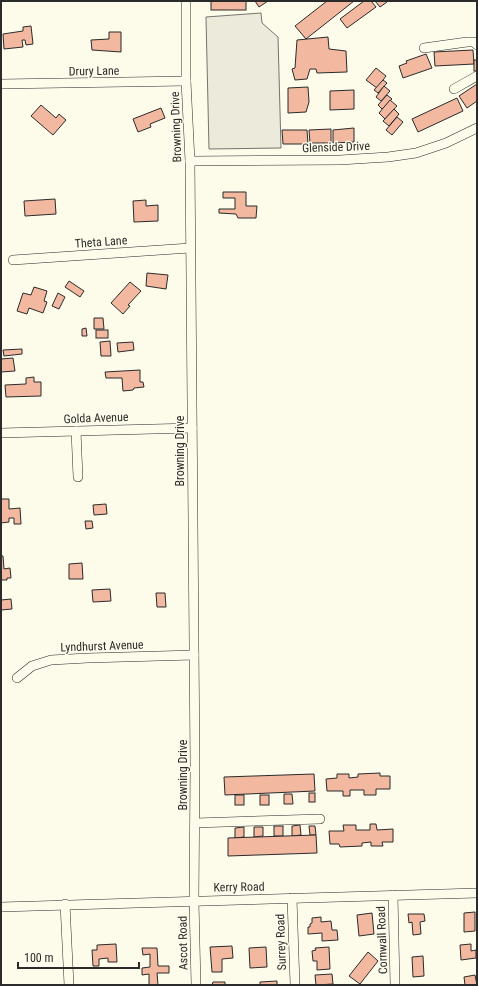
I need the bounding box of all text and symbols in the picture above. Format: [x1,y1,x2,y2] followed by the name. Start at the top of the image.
[69,64,120,78] street label: Drury Lane
[168,91,184,163] street label: Browning Drive
[302,139,370,155] street label: Glenside Drive
[74,233,128,251] street label: Theta Lane
[63,410,129,426] street label: Golda Avenue
[173,415,187,486] street label: Browning Drive
[60,638,144,654] street label: Lyndhurst Avenue
[176,739,190,810] street label: Browning Drive
[213,880,265,894] street label: Kerry Road
[374,906,390,974] street label: Cornwall Road
[273,913,289,971] street label: Surrey Road
[176,916,190,970] street label: Ascot Road
[18,944,139,970] scale bar
[24,951,54,965] text: 100 m

